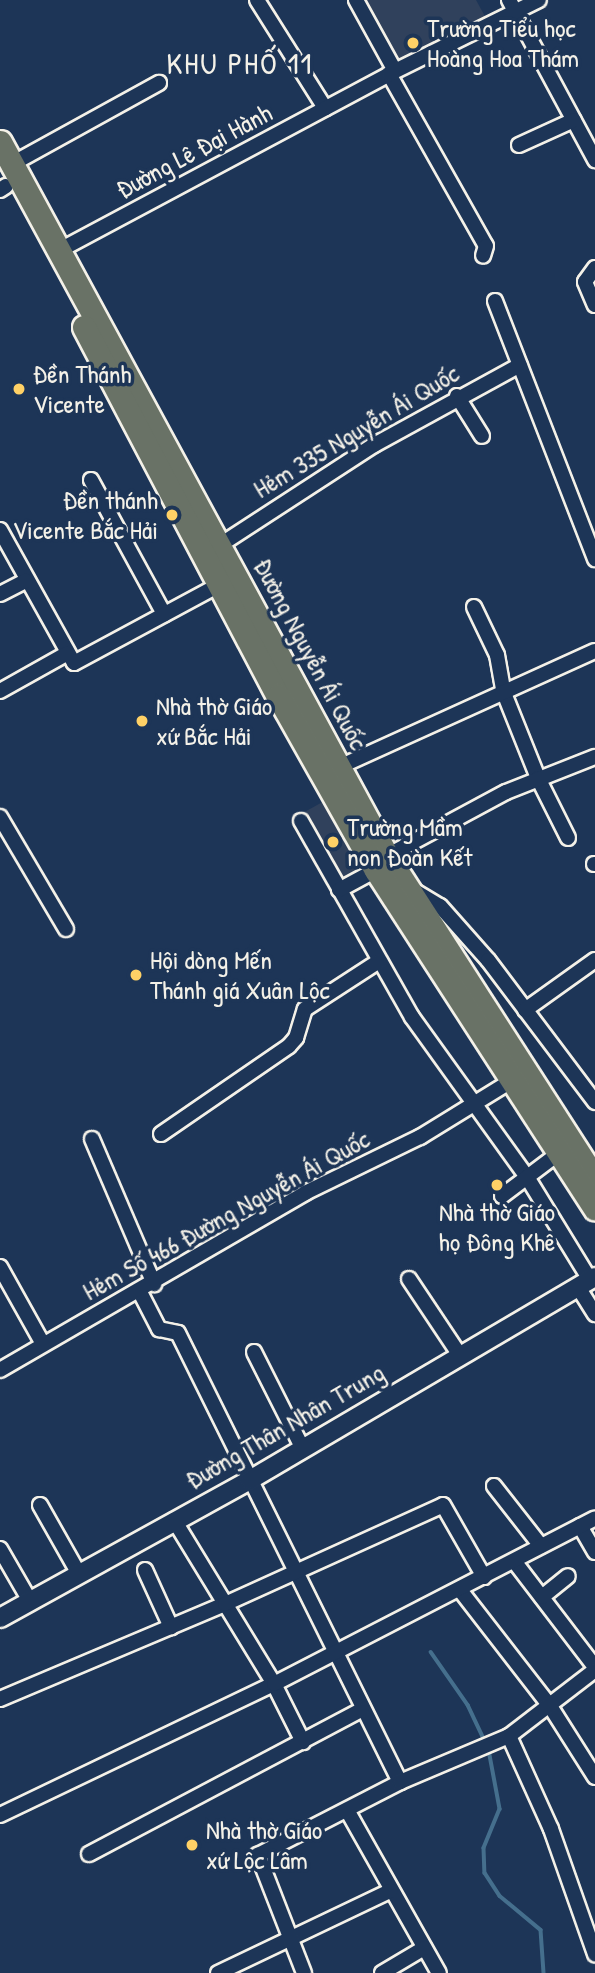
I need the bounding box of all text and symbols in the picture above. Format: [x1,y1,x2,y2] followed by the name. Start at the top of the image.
[427,12,579,74] place label: Trường Tiểu học Hoàng Hoa Thám
[405,35,421,51] marker: Trường Tiểu học Hoàng Hoa Thám
[168,45,312,81] district label: KHU PHỐ 11
[111,97,277,205] street label: Đường Lê Đại Hành
[248,357,464,505] street label: Hẻm 335 Nguyễn Ái Quốc
[33,358,131,420] place label: Đền Thánh Vicente
[11,381,27,397] marker: Đền Thánh Vicente
[12,484,158,546] place label: Đền thánh Vicente Bắc Hải
[164,507,180,523] marker: Đền thánh Vicente Bắc Hải
[247,553,375,755] street label: Đường Nguyễn Ái Quốc
[156,690,272,752] place label: Nhà thờ Giáo xứ Bắc Hải
[134,713,150,729] marker: Nhà thờ Giáo xứ Bắc Hải
[347,811,473,872] place label: Trường Mầm non Đoàn Kết
[325,834,341,850] marker: Trường Mầm non Đoàn Kết
[150,944,330,1006] place label: Hội dòng Mến Thánh giá Xuân Lộc
[128,967,144,983] marker: Hội dòng Mến Thánh giá Xuân Lộc
[77,1123,375,1307] street label: Hẻm Số 466 Đường Nguyễn Ái Quốc
[489,1177,505,1193] marker: Nhà thờ Giáo họ Đông Khê
[439,1196,555,1258] place label: Nhà thờ Giáo họ Đông Khê
[180,1356,390,1496] street label: Đường Thân Nhân Trung
[206,1814,322,1876] place label: Nhà thờ Giáo xứ Lộc Lâm
[184,1837,200,1853] marker: Nhà thờ Giáo xứ Lộc Lâm

